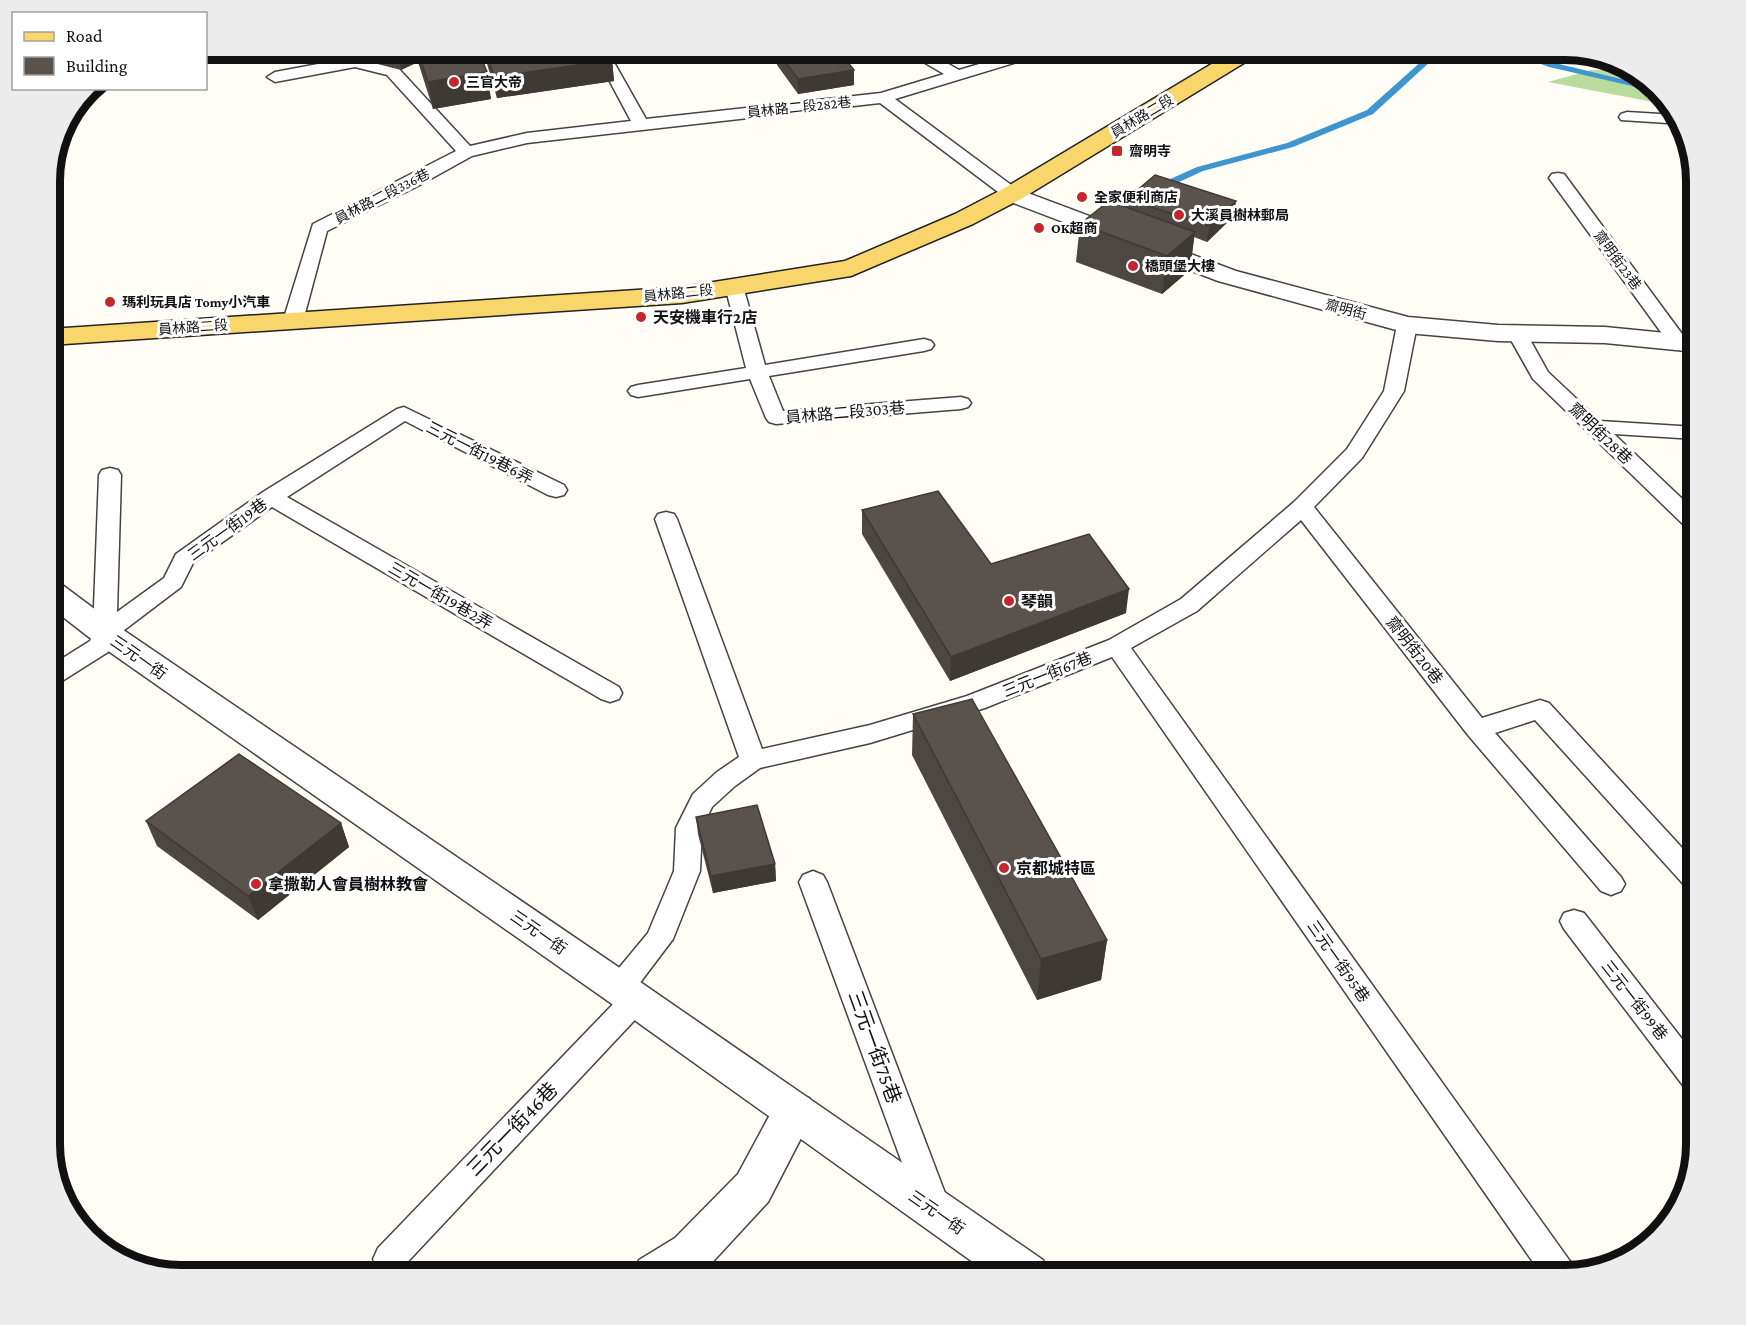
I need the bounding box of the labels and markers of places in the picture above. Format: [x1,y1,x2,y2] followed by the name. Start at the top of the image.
[466,74,522,90] place label: 三官大帝
[447,75,461,89] marker: 三官大帝
[1129,143,1171,159] place label: 齋明寺
[1110,144,1124,158] marker: 齋明寺
[1094,189,1178,205] place label: 全家便利商店
[1075,190,1089,204] marker: 全家便利商店
[1191,207,1289,223] place label: 大溪員樹林郵局
[1172,208,1186,222] marker: 大溪員樹林郵局
[1051,220,1098,236] place label: OK超商
[1032,221,1046,235] marker: OK超商
[1145,258,1215,274] place label: 橋頭堡大樓
[1126,259,1140,273] marker: 橋頭堡大樓
[122,294,270,310] place label: 瑪利玩具店 Tomy小汽車
[103,295,117,309] marker: 瑪利玩具店 Tomy小汽車
[653,309,757,326] place label: 天安機車行2店
[634,310,648,324] marker: 天安機車行2店
[1021,593,1053,610] place label: 琴韻
[1002,594,1016,608] marker: 琴韻
[1016,859,1096,877] place label: 京都城特區
[997,861,1011,875] marker: 京都城特區
[268,875,428,893] place label: 拿撒勒人會員樹林教會
[249,877,263,891] marker: 拿撒勒人會員樹林教會

